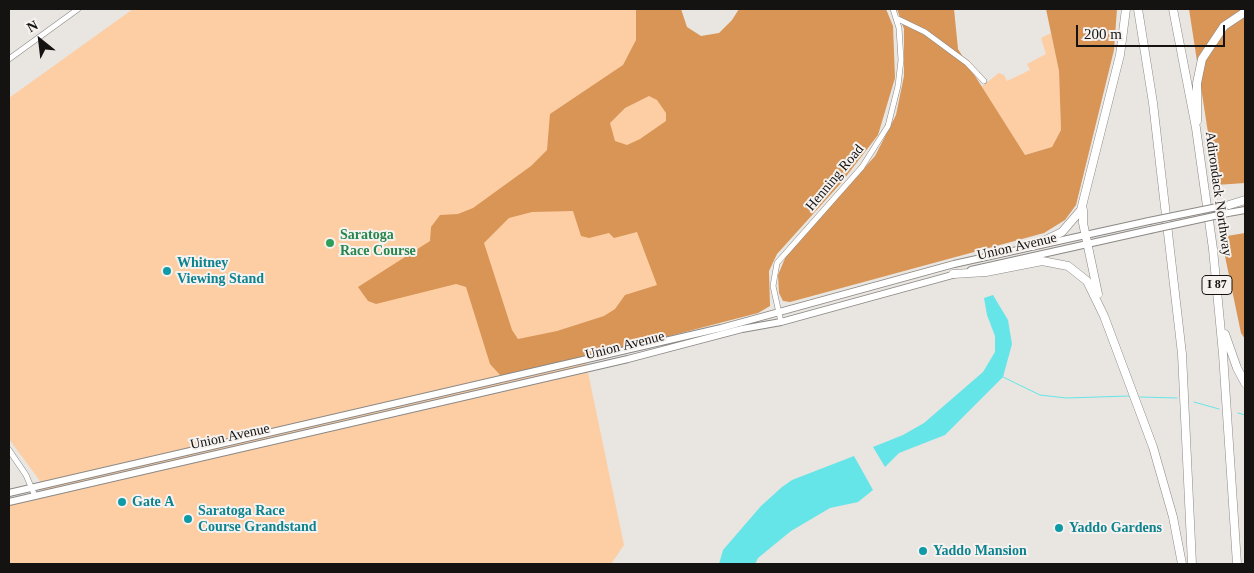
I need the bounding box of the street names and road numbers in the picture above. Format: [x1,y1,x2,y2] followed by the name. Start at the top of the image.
[1201,131,1235,257] street label: Adirondack Northway
[802,141,868,215] street label: Henning Road
[976,230,1058,264] street label: Union Avenue
[1202,276,1232,294] road number: I 87
[584,328,666,364] street label: Union Avenue
[189,420,271,454] street label: Union Avenue

